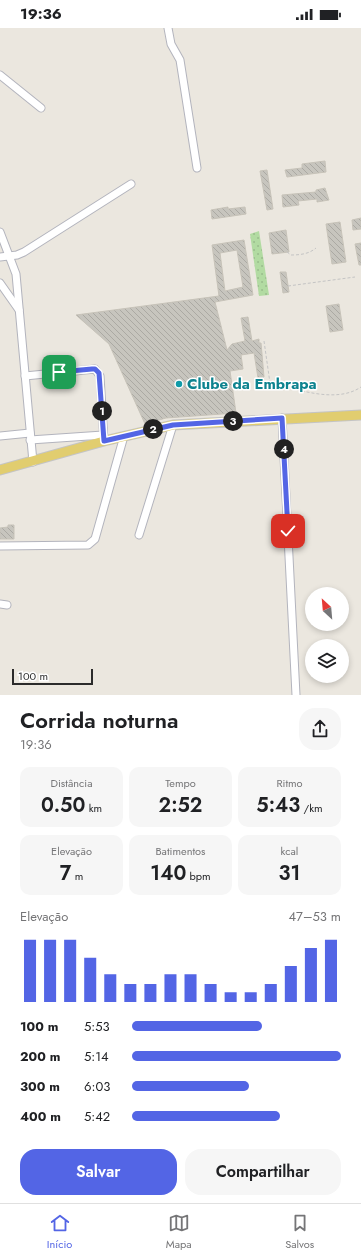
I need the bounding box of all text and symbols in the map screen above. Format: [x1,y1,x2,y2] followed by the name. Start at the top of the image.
[20,3,62,25] text: 19:36
[42,355,76,389] pin
[48,361,70,383] icon: arrive
[187,373,317,395] place label: Clube da Embrapa
[174,379,184,389] marker: Clube da Embrapa
[92,401,112,421] pin: 1
[99,403,105,419] text: 1
[223,411,243,431] pin: 3
[230,413,236,429] text: 3
[143,419,163,439] pin: 2
[149,421,157,437] text: 2
[274,439,294,459] pin: 4
[280,441,288,457] text: 4
[271,514,305,548] pin
[277,520,299,542] icon: check
[305,587,349,631] north arrow
[305,587,349,683] map controls
[305,639,349,683] button: layers
[12,667,93,686] scale bar
[18,668,48,684] text: 100 m
[20,704,179,736] text: Corrida noturna
[299,708,341,750] button: share
[20,735,52,754] text: 19:36
[51,775,92,791] text: Distância
[165,775,196,791] text: Tempo
[276,775,303,791] text: Ritmo
[41,791,85,820] text: 0.50
[159,791,202,820] text: 2:52
[256,791,300,820] text: 5:43
[85,800,102,816] text: km
[300,800,323,816] text: /km
[51,843,92,859] text: Elevação
[155,843,206,859] text: Batimentos
[281,843,298,859] text: kcal
[60,859,71,888] text: 7
[150,859,186,888] text: 140
[279,859,300,888] text: 31
[71,868,83,884] text: m
[186,868,211,884] text: bpm
[20,907,68,926] text: Elevação
[289,907,341,926] text: 47–53 m
[20,1017,58,1036] text: 100 m
[84,1017,110,1036] text: 5:53
[20,1047,60,1066] text: 200 m
[84,1047,109,1066] text: 5:14
[20,1077,60,1096] text: 300 m
[84,1077,110,1096] text: 6:03
[20,1107,61,1126] text: 400 m
[84,1107,110,1126] text: 5:42
[20,1149,177,1195] button: Salvar
[185,1149,341,1195] button: Compartilhar
[47,1212,72,1252] tab: Início
[166,1212,192,1252] tab: Mapa
[285,1212,314,1252] tab: Salvos

